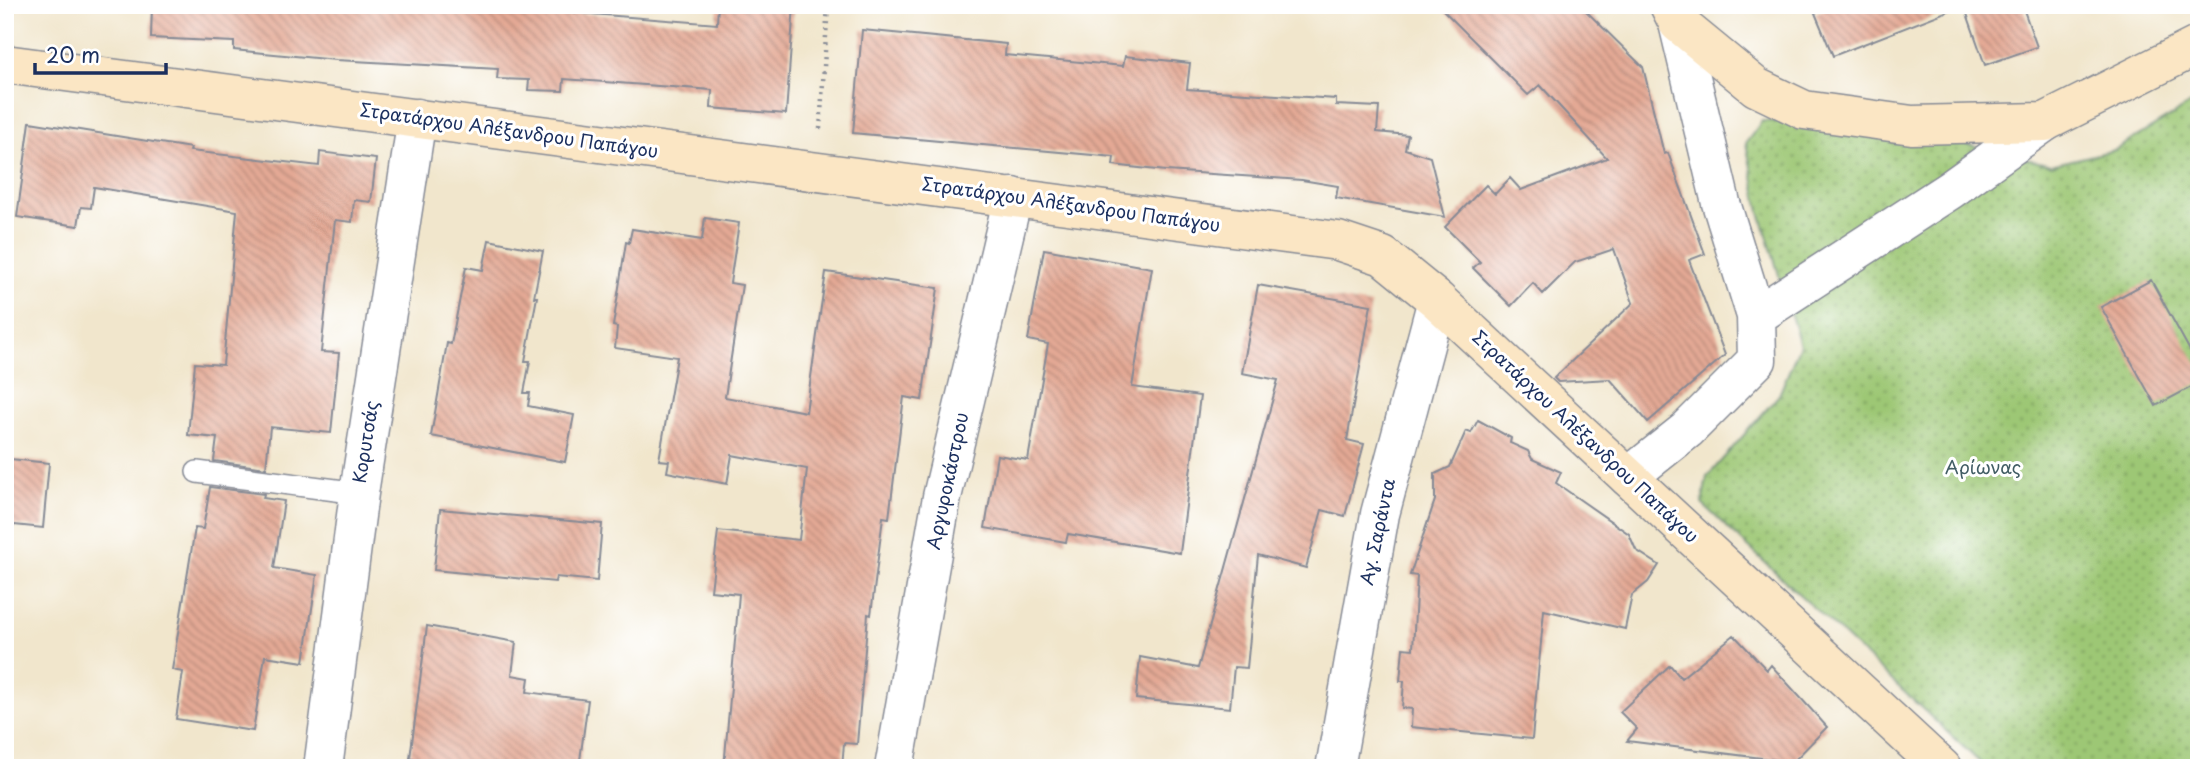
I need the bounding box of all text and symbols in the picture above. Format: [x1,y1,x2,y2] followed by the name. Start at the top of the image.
[35,32,166,76] scale bar
[46,38,100,70] text: 20 m
[358,95,660,164] street label: Στρατάρχου Αλέξανδρου Παπάγου
[920,169,1222,238] street label: Στρατάρχου Αλέξανδρου Παπάγου
[1467,323,1705,548] street label: Στρατάρχου Αλέξανδρου Παπάγου
[345,399,384,485] street label: Κορυτσάς
[919,410,974,552] street label: Αργυροκάστρου
[1945,453,2021,480] park label: Αρίωνας
[1352,476,1401,587] street label: Αγ. Σαράντα

